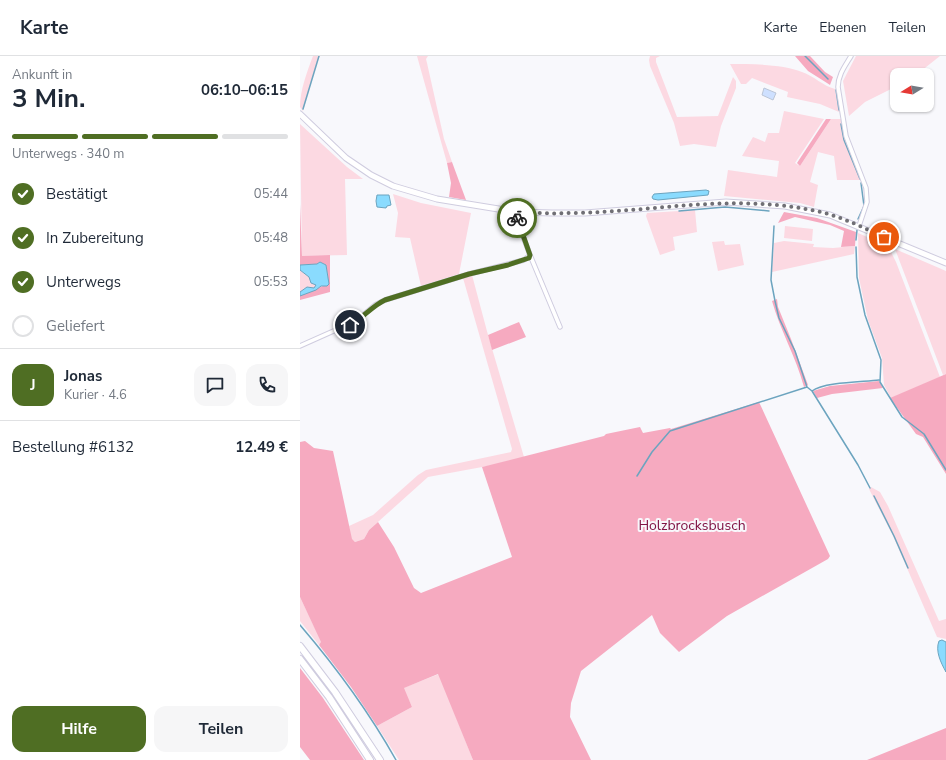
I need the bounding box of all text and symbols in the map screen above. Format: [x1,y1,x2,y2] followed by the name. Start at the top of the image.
[20,15,69,41] text: Karte
[764,18,797,37] text: Karte
[819,18,866,37] text: Ebenen
[888,18,926,37] text: Teilen
[12,66,72,84] text: Ankunft in
[890,68,934,112] north arrow
[890,68,934,112] map controls
[201,80,288,100] text: 06:10–06:15
[12,81,85,116] text: 3 Min.
[12,145,124,163] text: Unterwegs · 340 m
[12,183,34,205] icon: check
[46,184,107,204] text: Bestätigt
[254,185,288,203] text: 05:44
[497,198,537,238] courier
[506,207,528,229] icon: bike
[867,220,901,254] pin
[873,226,895,248] icon: bag
[12,227,34,249] icon: check
[46,228,144,248] text: In Zubereitung
[254,229,288,247] text: 05:48
[12,271,34,293] icon: check
[46,272,121,292] text: Unterwegs
[254,273,288,291] text: 05:53
[333,308,367,342] pin
[339,314,361,336] icon: home
[46,316,105,336] text: Geliefert
[194,364,236,406] button: chat
[246,364,288,406] button: phone
[64,366,102,386] text: Jonas
[30,375,36,395] text: J
[64,386,127,404] text: Kurier · 4.6
[12,437,134,457] text: Bestellung #6132
[235,437,288,457] text: 12.49 €
[638,516,746,535] park label: Holzbrocksbusch
[12,706,146,752] button: Hilfe
[154,706,288,752] button: Teilen

